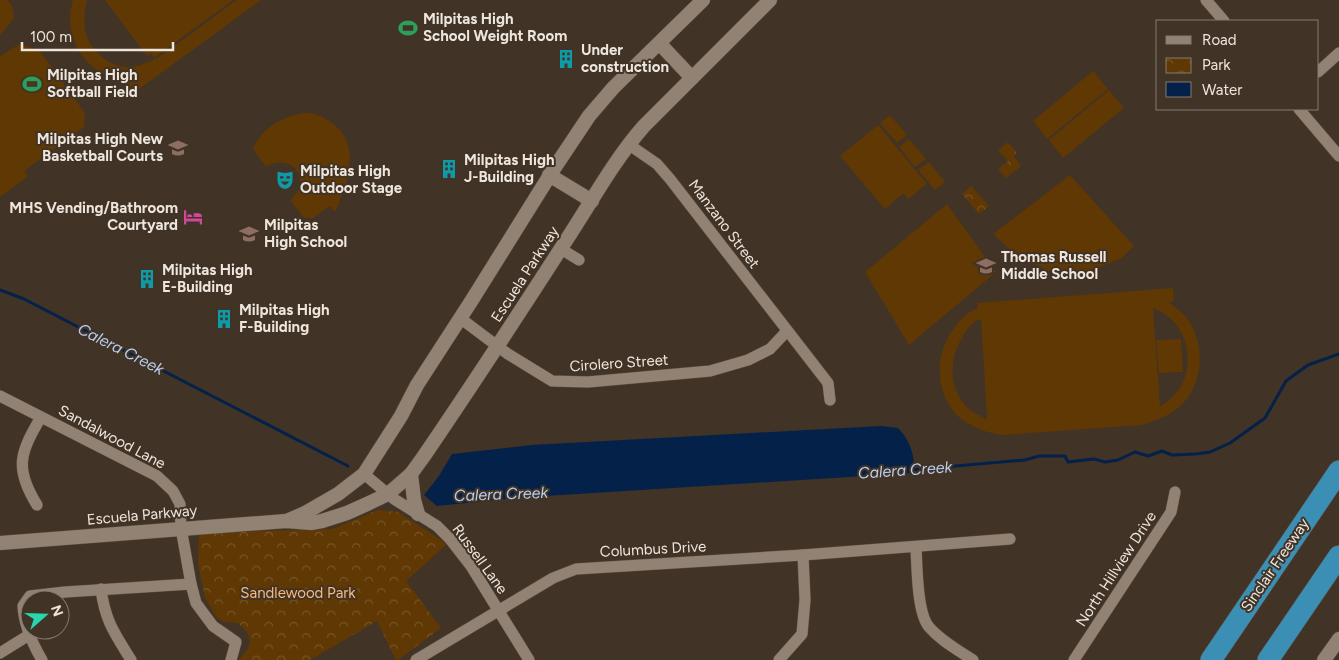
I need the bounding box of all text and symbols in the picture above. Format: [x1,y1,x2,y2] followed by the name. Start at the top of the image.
[423,10,567,45] place label: Milpitas High School Weight Room
[397,17,419,39] sports icon: Milpitas High School Weight Room
[22,20,174,52] scale bar
[1156,20,1319,110] legend
[30,28,72,46] text: 100 m
[1202,31,1237,49] text: Road
[581,41,669,76] place label: Under construction
[555,48,577,70] building icon: Under construction
[1202,56,1231,74] text: Park
[47,66,138,101] place label: Milpitas High Softball Field
[21,73,43,95] sports icon: Milpitas High Softball Field
[1202,81,1242,99] text: Water
[37,130,163,165] place label: Milpitas High New Basketball Courts
[167,137,189,159] school or university icon: Milpitas High New Basketball Courts
[464,151,555,186] place label: Milpitas High J-Building
[438,158,460,180] building icon: Milpitas High J-Building
[300,162,403,197] place label: Milpitas High Outdoor Stage
[274,169,296,191] theatre icon: Milpitas High Outdoor Stage
[685,176,763,272] street label: Manzano Street
[9,199,178,234] place label: MHS Vending/Bathroom Courtyard
[182,206,204,228] hotel icon: MHS Vending/Bathroom Courtyard
[264,216,347,251] place label: Milpitas High School
[238,223,260,245] school or university icon: Milpitas High School
[487,223,563,325] street label: Escuela Parkway
[1001,248,1107,283] place label: Thomas Russell Middle School
[975,255,997,277] school or university icon: Thomas Russell Middle School
[162,261,253,296] place label: Milpitas High E-Building
[136,268,158,290] building icon: Milpitas High E-Building
[239,301,330,336] place label: Milpitas High F-Building
[213,308,235,330] building icon: Milpitas High F-Building
[75,319,168,379] water label: Calera Creek
[569,351,669,375] street label: Cirolero Street
[55,401,169,473] street label: Sandalwood Lane
[857,457,954,483] water label: Calera Creek
[454,483,550,505] water label: Calera Creek
[86,501,198,529] street label: Escuela Parkway
[1072,508,1160,630] street label: North Hillview Drive
[1237,515,1313,615] street label: Sinclair Freeway
[449,520,511,598] street label: Russell Lane
[599,537,707,561] street label: Columbus Drive
[240,584,356,602] park label: Sandlewood Park
[20,590,70,640] north arrow
[47,603,67,619] text: N

